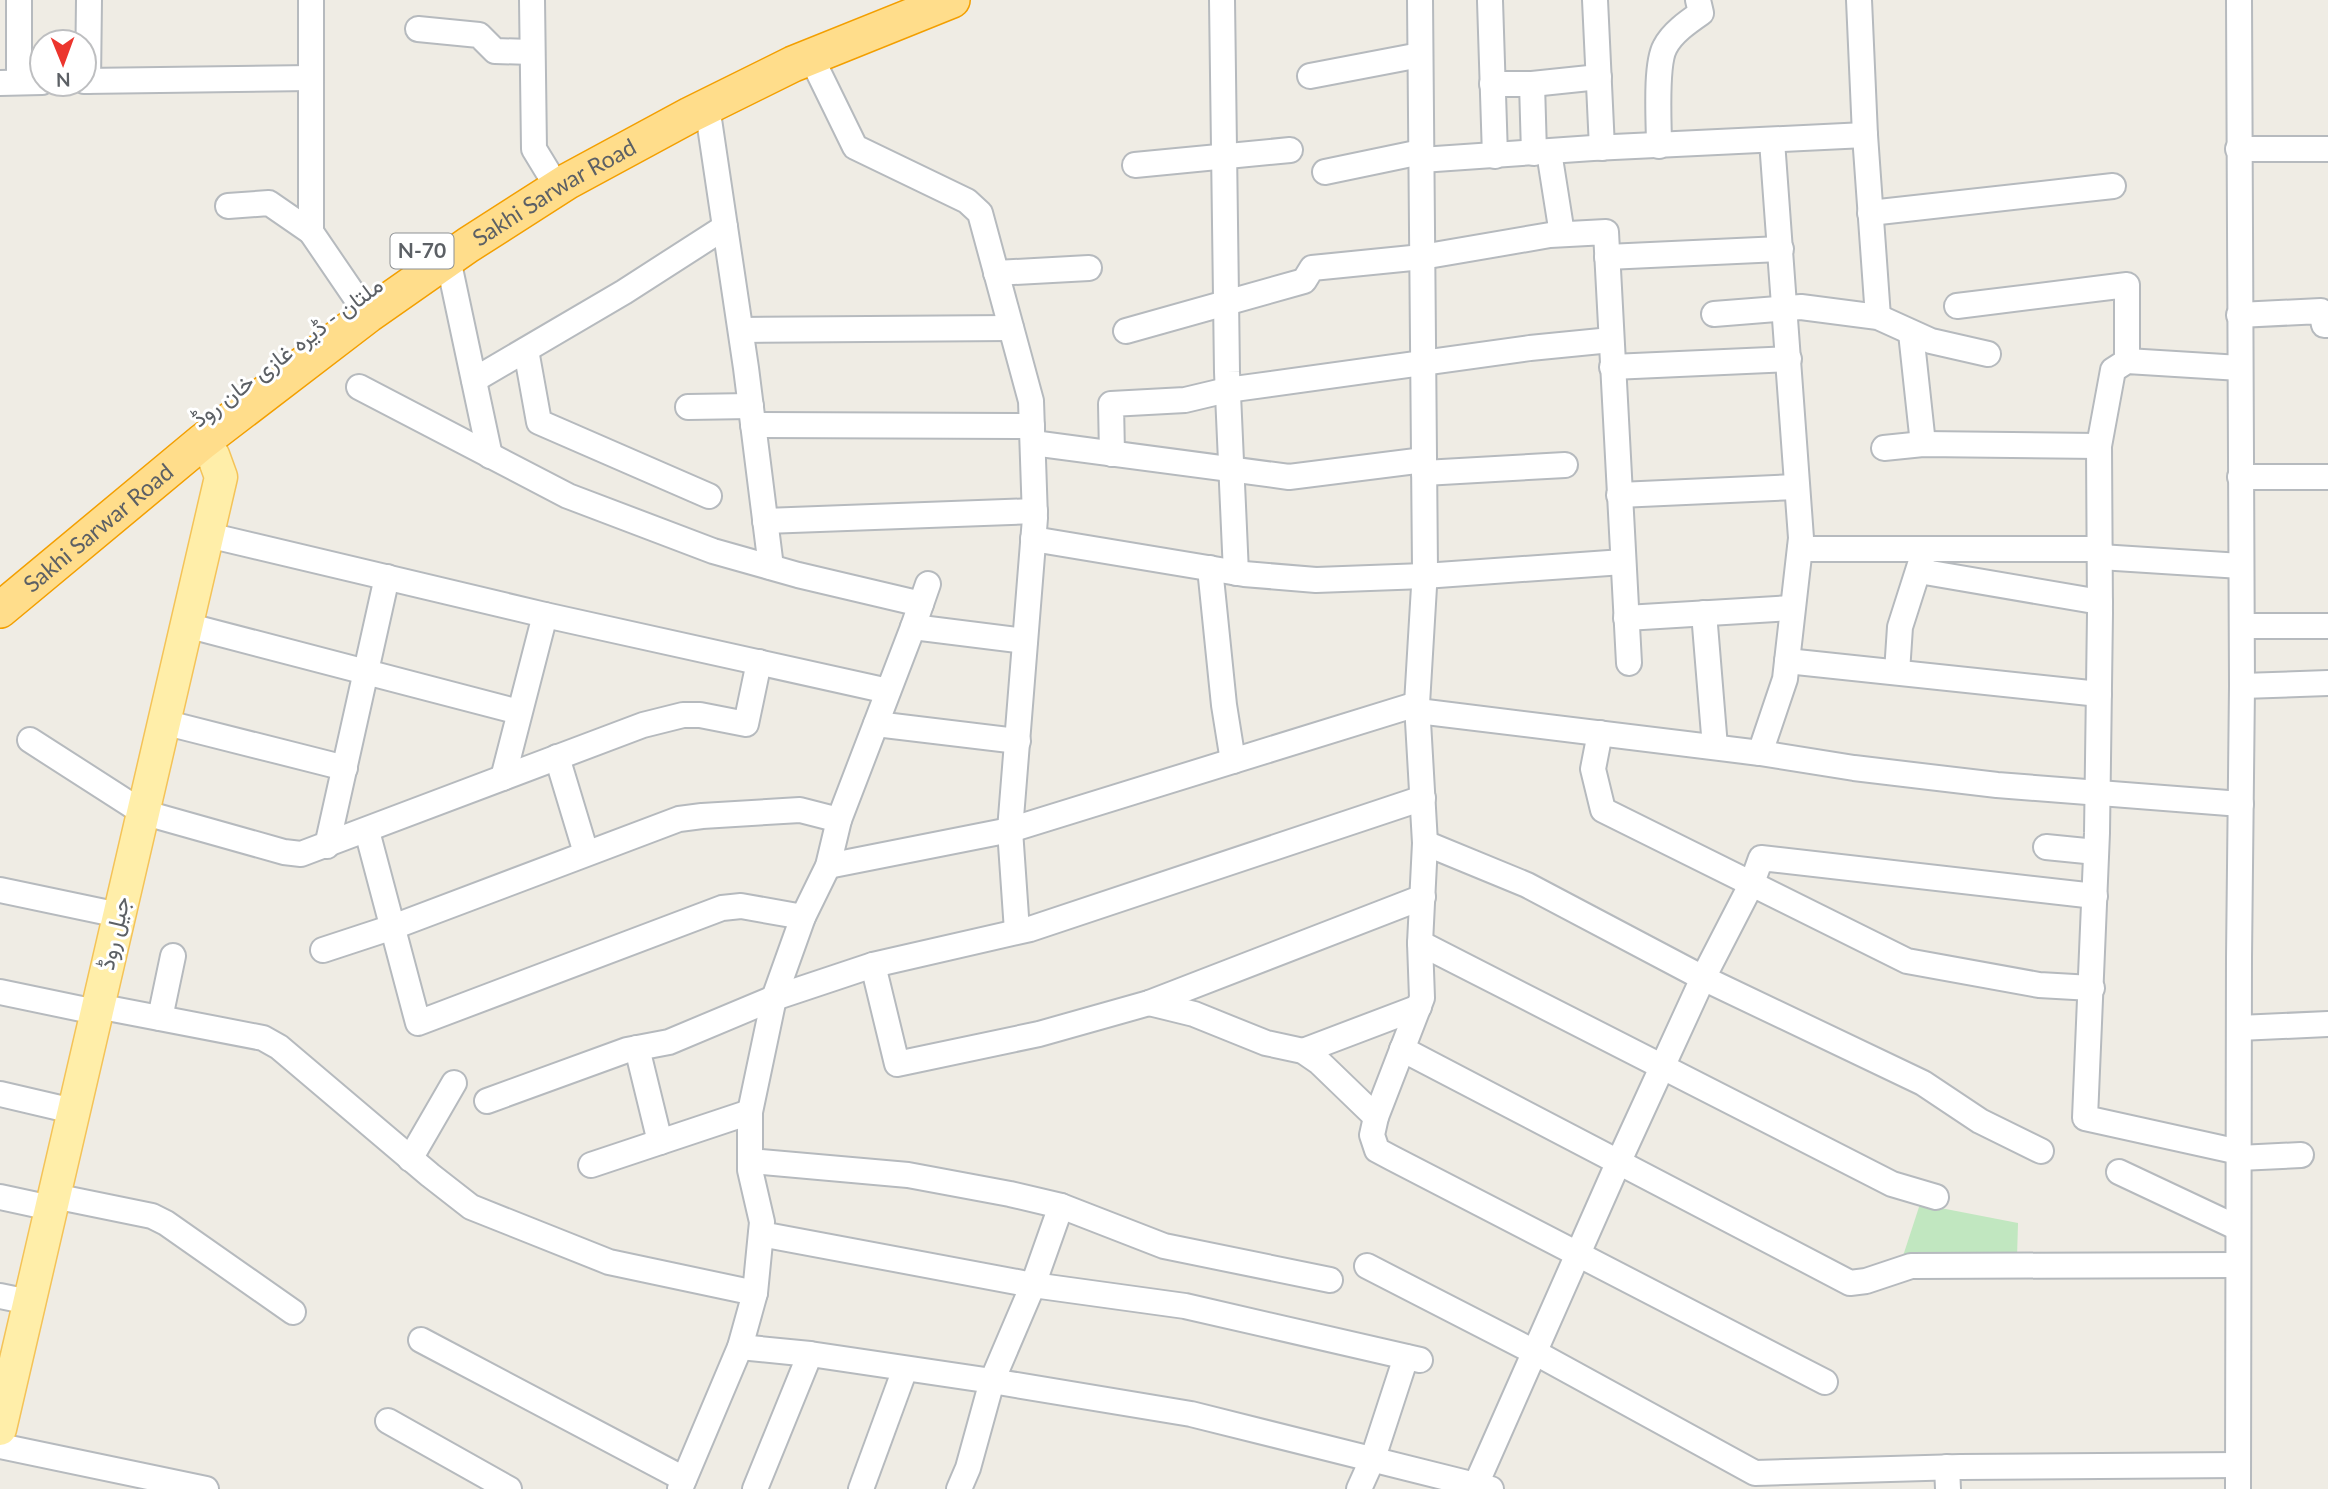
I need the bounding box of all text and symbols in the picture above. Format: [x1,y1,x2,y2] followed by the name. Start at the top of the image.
[28,28,98,98] north arrow
[56,69,71,92] text: N
[467,132,641,252] street label: Sakhi Sarwar Road
[390,233,453,268] road number: N-70
[185,270,389,434] street label: ملتان - ڈیرہ غازی خان روڈ
[17,457,178,598] street label: Sakhi Sarwar Road
[91,893,137,973] street label: جیل روڈ

